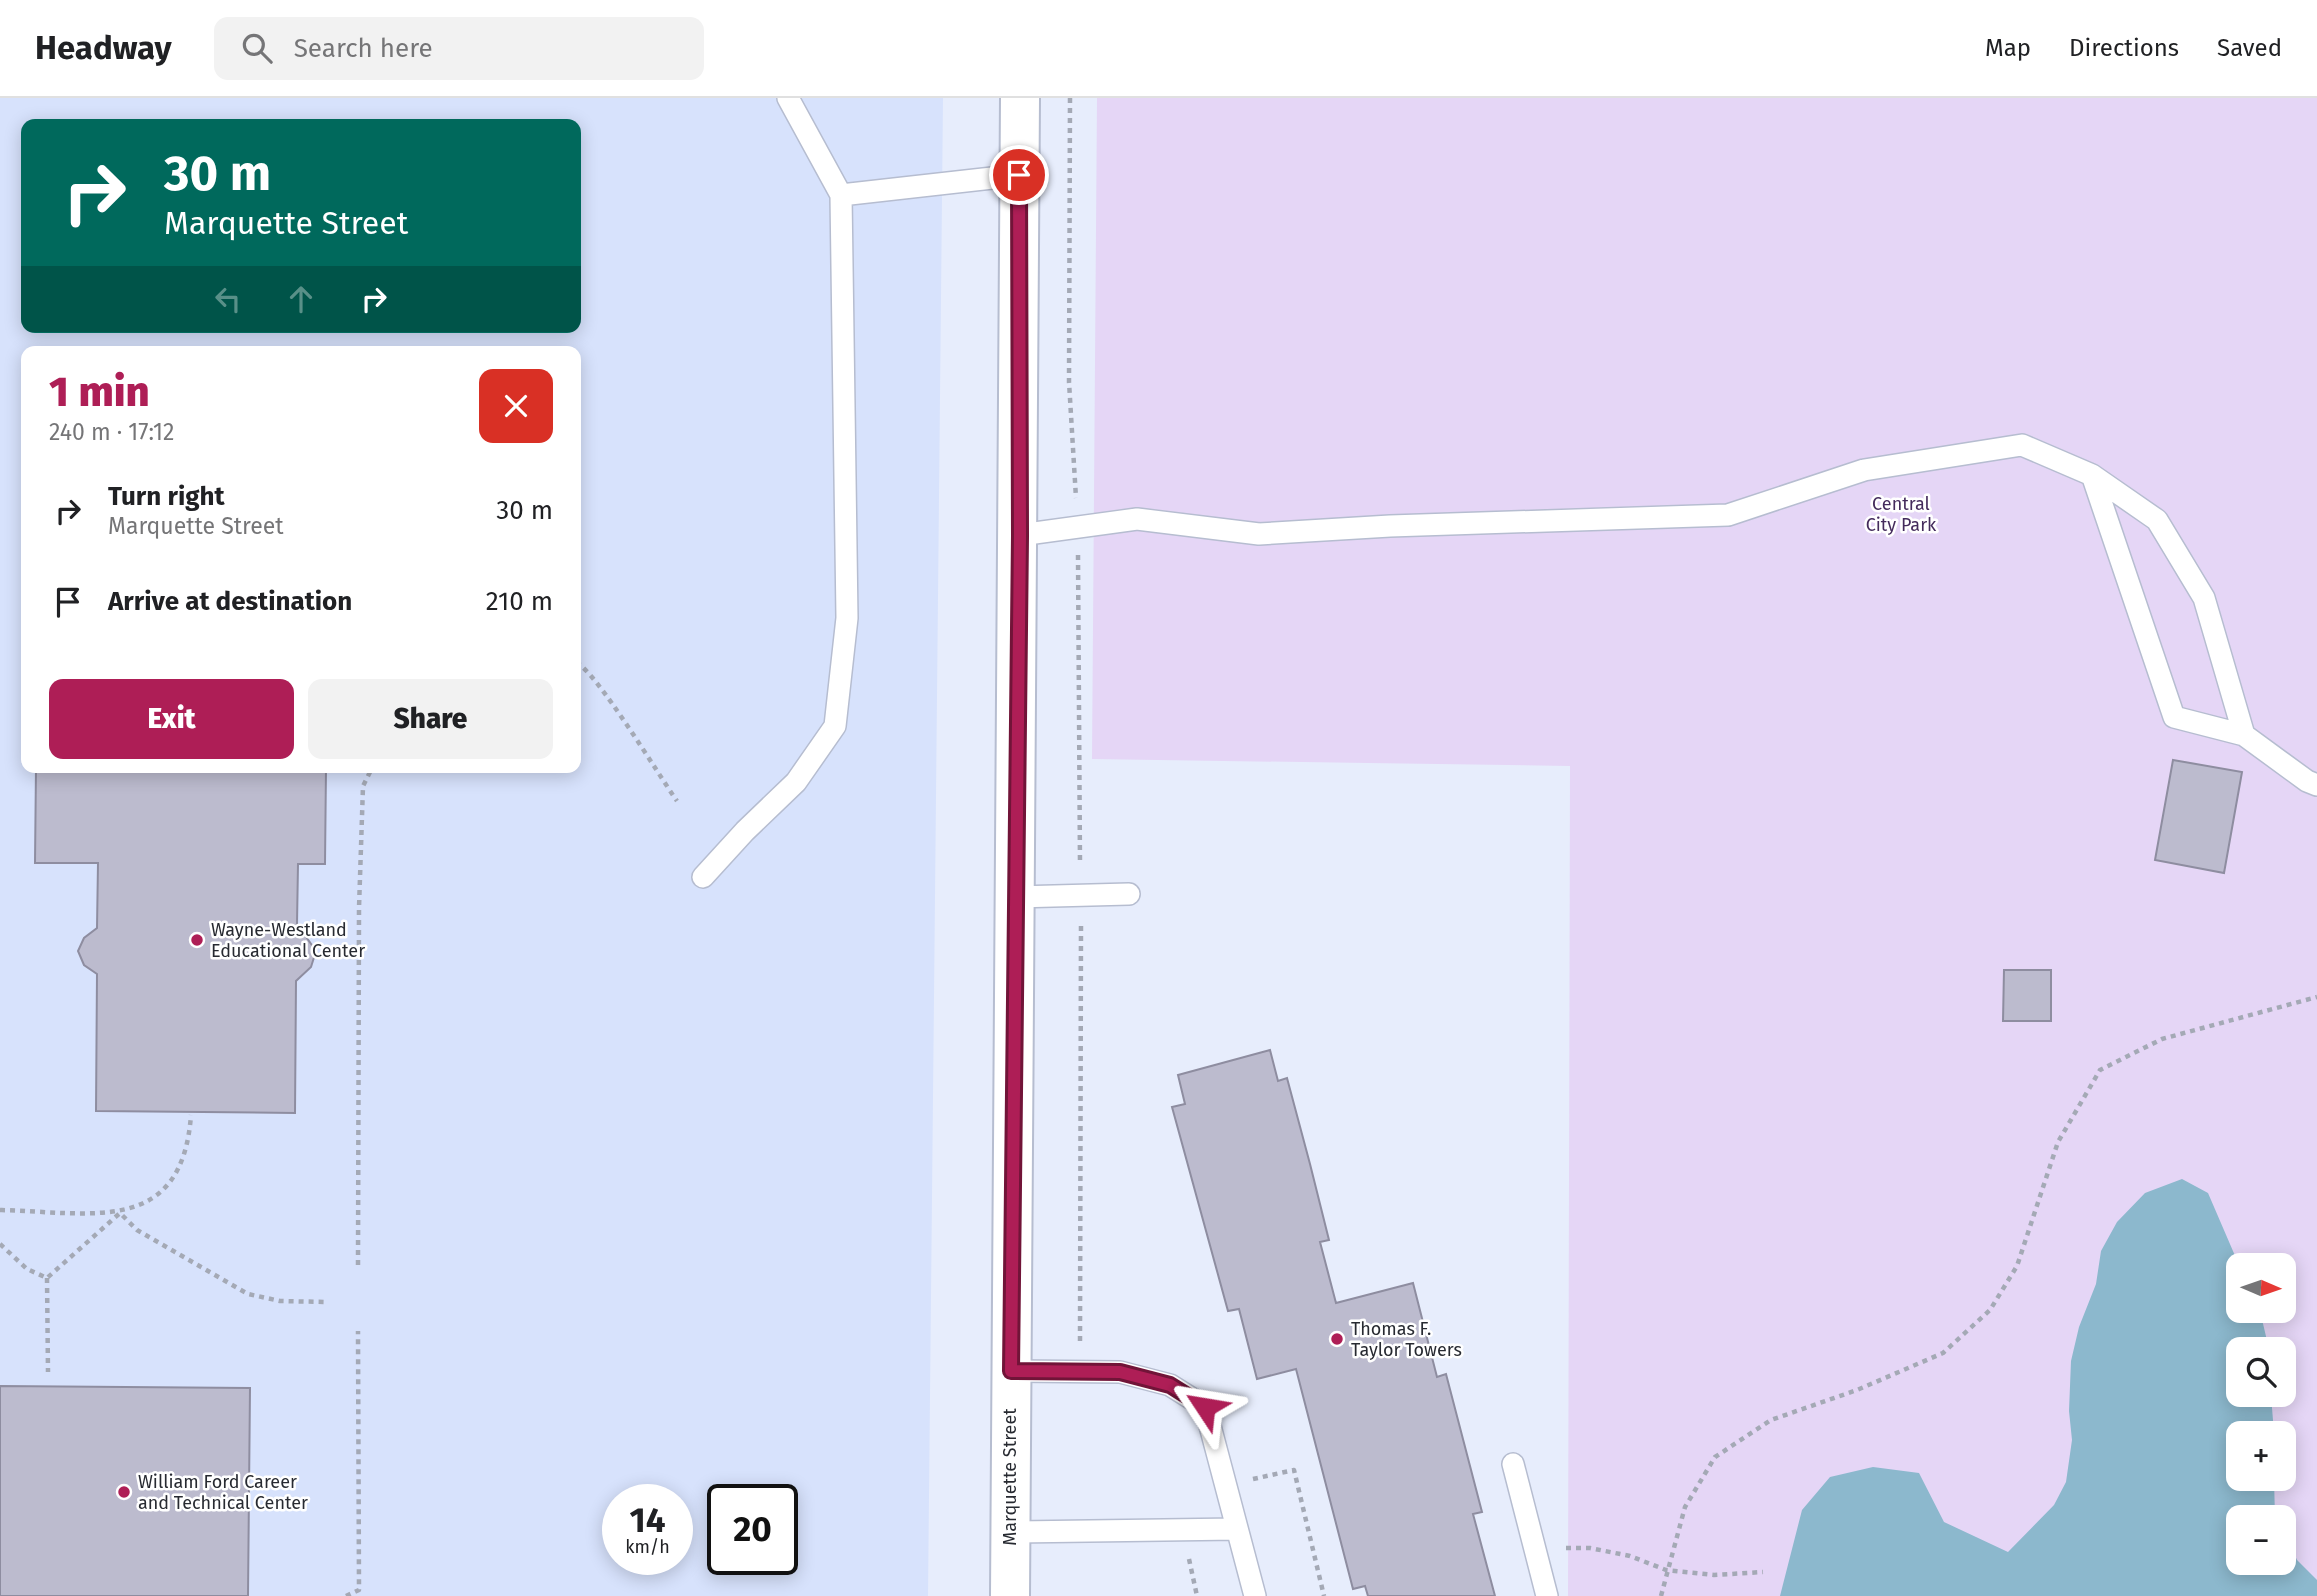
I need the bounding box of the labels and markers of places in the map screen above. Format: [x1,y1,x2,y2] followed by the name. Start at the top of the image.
[989,145,1049,205] pin
[211,919,365,962] place label: Wayne-Westland Educational Center
[189,932,205,948] marker: Wayne-Westland Educational Center
[1351,1318,1462,1361] place label: Thomas F. Taylor Towers
[1329,1331,1345,1347] marker: Thomas F. Taylor Towers
[138,1471,308,1514] place label: William Ford Career and Technical Center
[116,1484,132,1500] marker: William Ford Career and Technical Center

